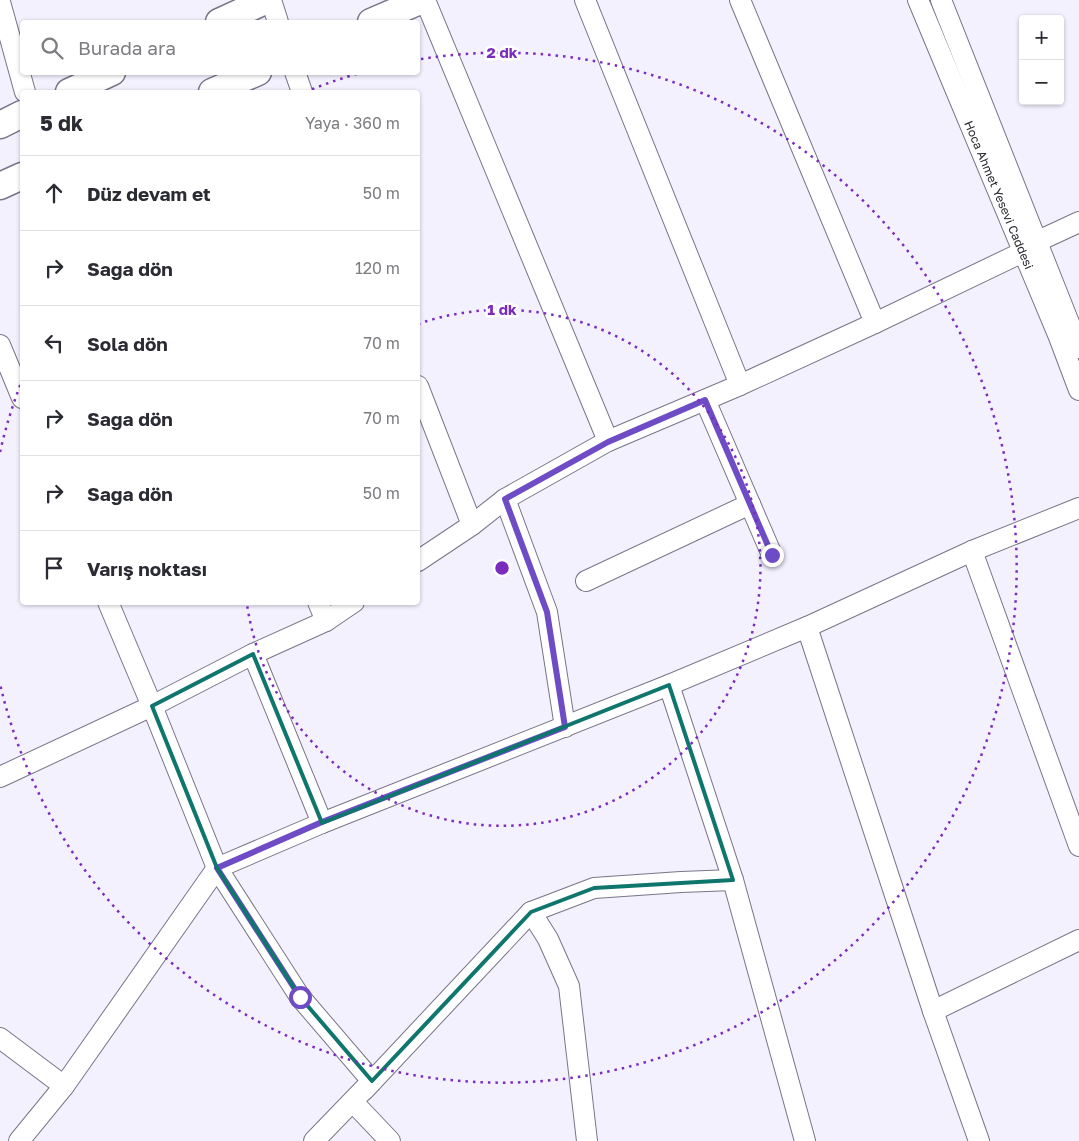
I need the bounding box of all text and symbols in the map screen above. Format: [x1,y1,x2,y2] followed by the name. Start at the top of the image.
[1019,15,1064,105] map controls
[1019,15,1064,60] button: +
[20,20,420,75] search box
[38,34,66,62] icon: search
[78,36,176,59] text: Burada ara
[487,43,518,61] text: 2 dk
[1019,60,1064,105] button: −
[40,110,83,136] text: 5 dk
[305,113,400,133] text: Yaya · 360 m
[962,118,1037,271] street label: Hoca Ahmet Yesevi Caddesi
[40,179,68,207] icon: ahead
[87,182,211,205] text: Düz devam et
[363,183,400,203] text: 50 m
[40,254,68,282] icon: right
[87,257,173,280] text: Sağa dön
[355,258,400,278] text: 120 m
[487,300,517,318] text: 1 dk
[40,329,68,357] icon: left
[87,332,168,355] text: Sola dön
[363,333,400,353] text: 70 m
[40,404,68,432] icon: right
[87,407,173,430] text: Sağa dön
[363,408,400,428] text: 70 m
[40,479,68,507] icon: right
[87,482,173,505] text: Sağa dön
[363,483,400,503] text: 50 m
[761,544,784,567] route end
[40,554,68,582] icon: arrive
[87,557,207,580] text: Varış noktası
[493,559,511,577] centre of rings
[289,986,312,1009] route start

